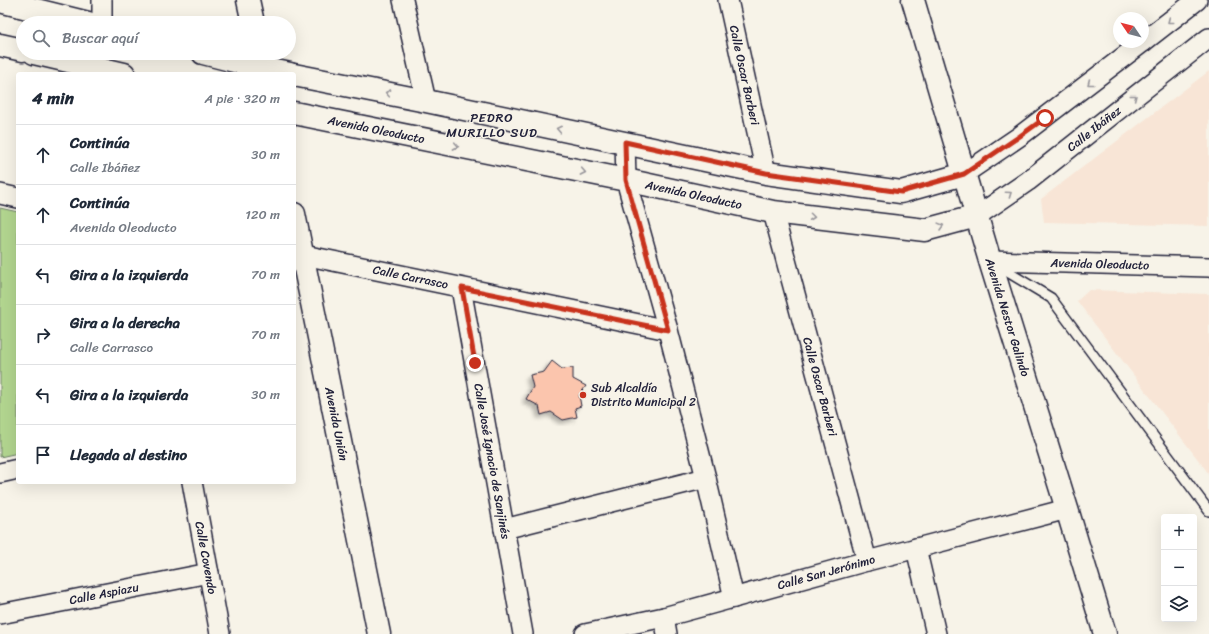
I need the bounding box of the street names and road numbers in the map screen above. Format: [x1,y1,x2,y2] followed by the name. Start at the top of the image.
[723,23,766,128] street label: Calle Oscar Barberi
[1062,100,1127,158] street label: Calle Ibáñez
[325,109,427,150] street label: Avenida Oleoducto
[642,173,744,216] street label: Avenida Oleoducto
[1049,252,1149,276] street label: Avenida Oleoducto
[978,254,1036,379] street label: Avenida Nestor Galindo
[371,258,450,296] street label: Calle Carrasco
[796,335,844,440] street label: Calle Oscar Barberi
[467,382,517,541] street label: Calle José Ignacio de Sanjinés
[318,384,355,463] street label: Avenida Unión
[188,519,223,596] street label: Calle Covendo
[775,548,878,596] street label: Calle San Jerónimo
[67,576,141,611] street label: Calle Aspiazu

